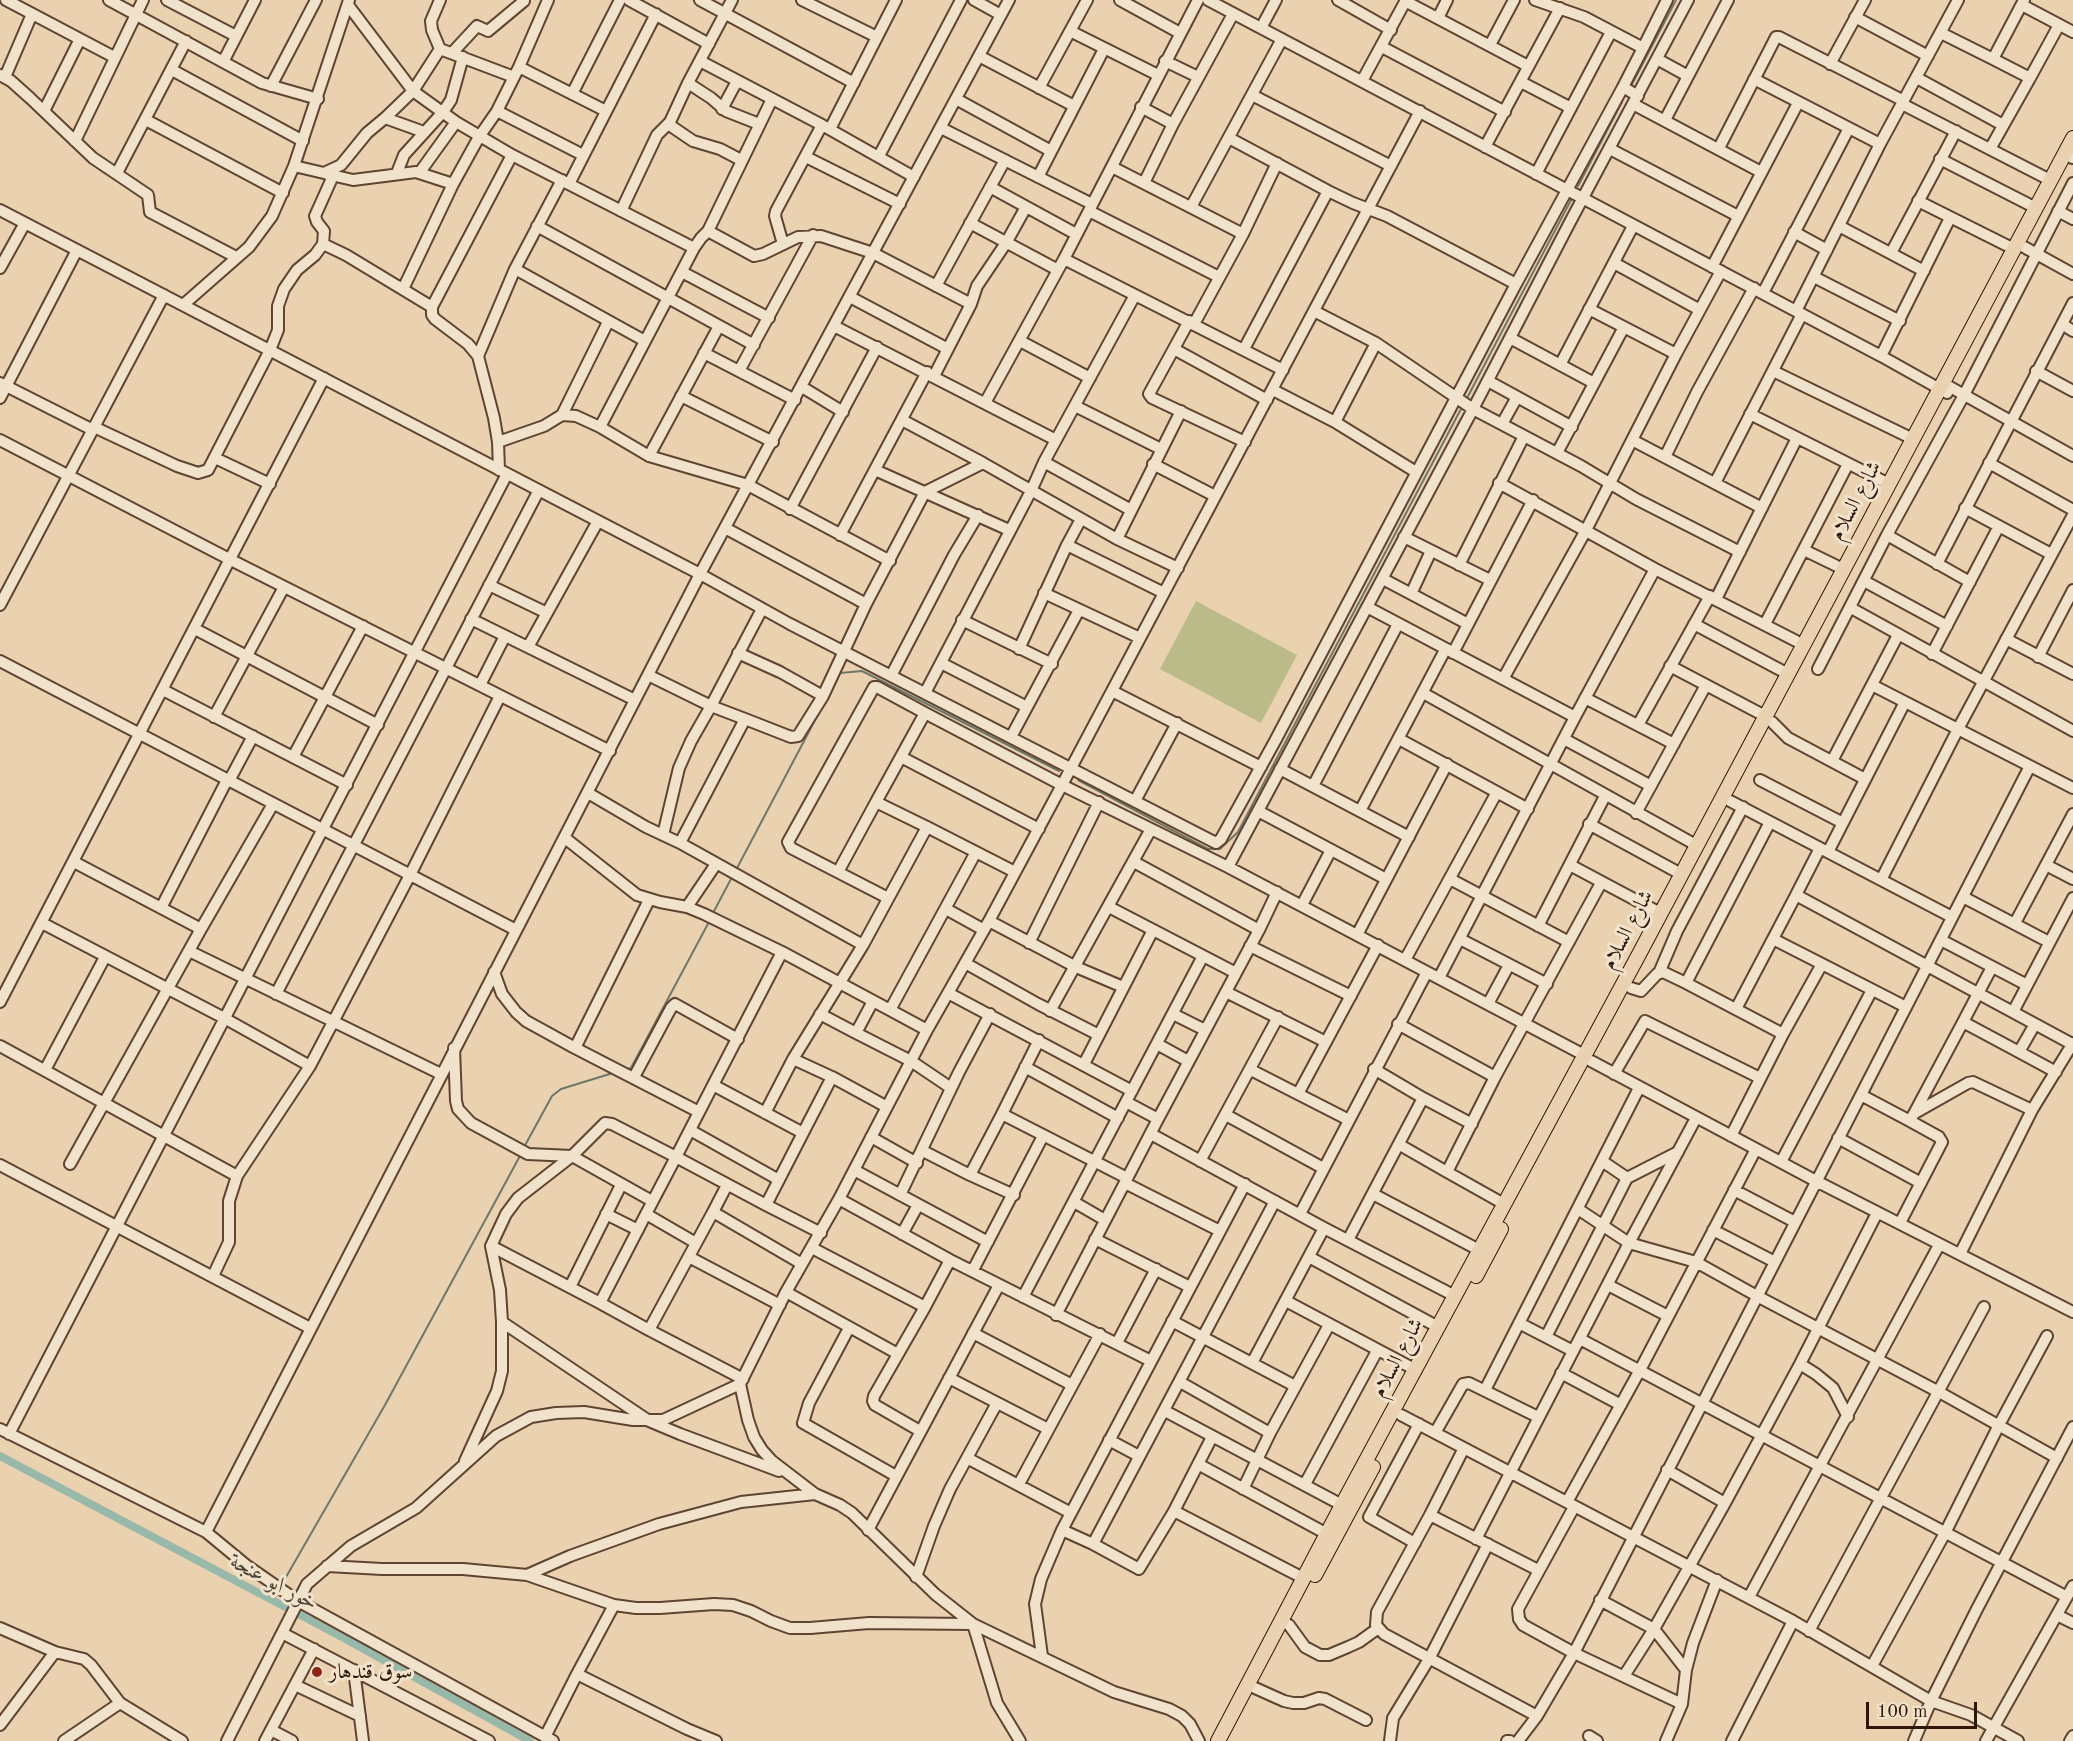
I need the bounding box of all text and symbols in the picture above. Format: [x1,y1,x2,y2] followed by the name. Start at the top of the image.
[1825,457,1887,545] street label: شارع السلام
[1597,886,1659,974] street label: شارع السلام
[1367,1314,1429,1402] street label: شارع السلام
[226,1549,322,1617] water label: خور ابو عنجة
[329,1659,412,1685] place label: سوق قندهار
[310,1665,324,1679] marker: سوق قندهار
[1869,1690,1980,1728] scale bar
[1877,1703,1928,1721] text: 100 m

